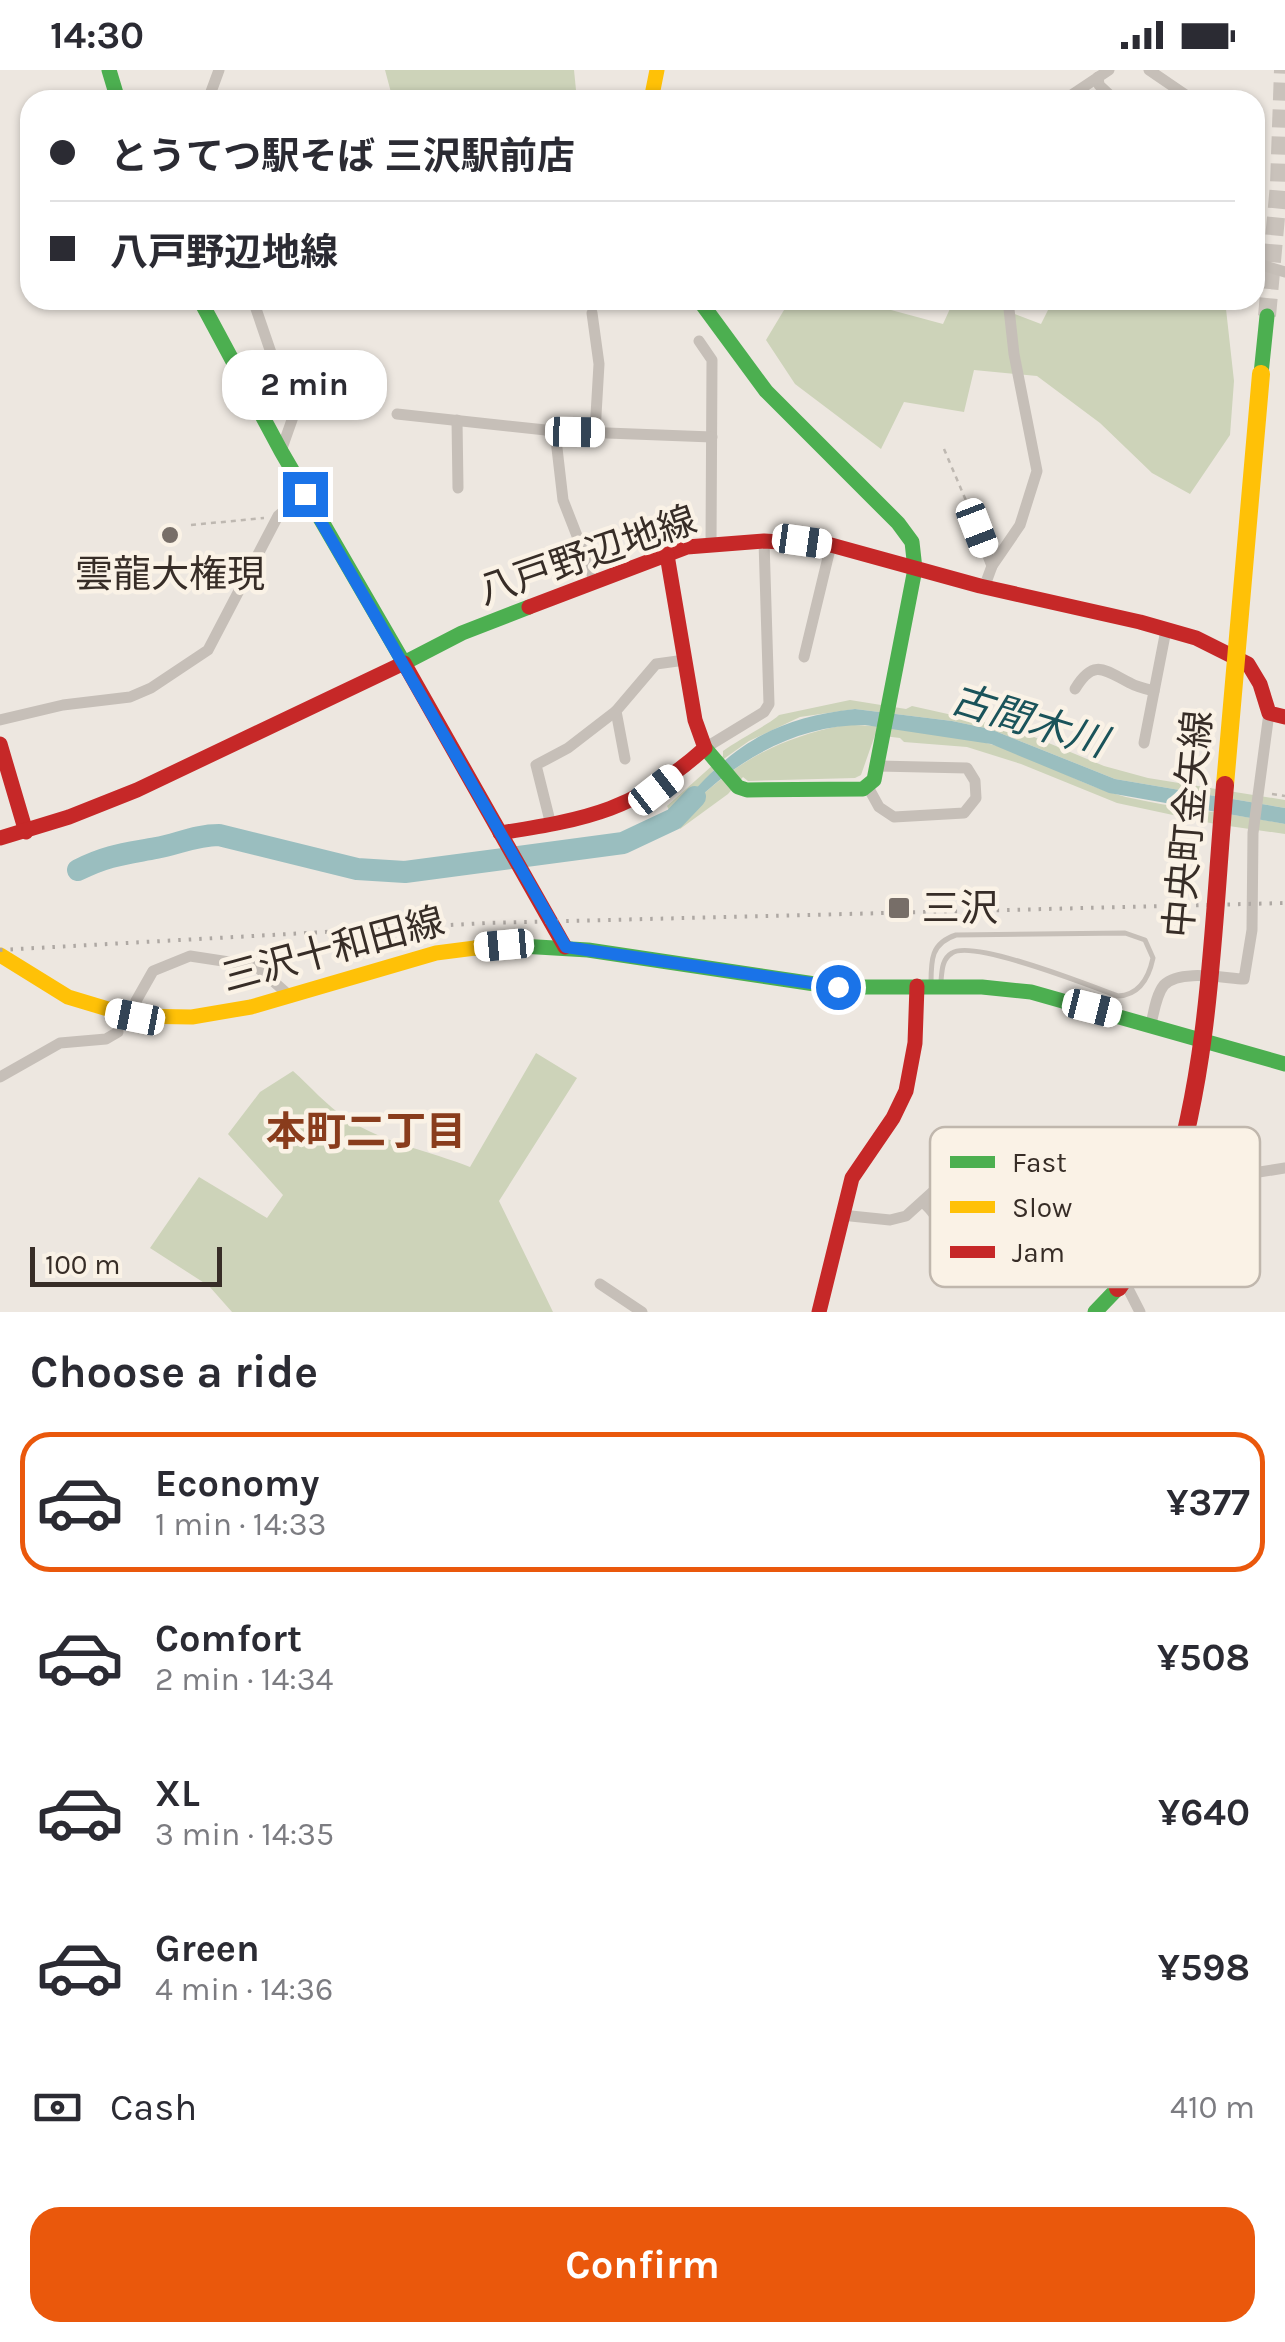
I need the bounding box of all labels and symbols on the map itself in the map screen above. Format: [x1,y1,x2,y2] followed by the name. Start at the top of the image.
[222,349,388,419] callout: 2 min
[545,416,605,448] car
[283,472,328,517] route end
[952,495,1002,561] car
[472,497,702,614] street label: 八戸野辺地線
[770,522,834,560] car
[159,524,181,546] marker: 雲龍大権現
[75,552,265,597] place label: 雲龍大権現
[945,675,1116,768] water label: 古間木川
[1156,709,1221,940] street label: 中央町金矢線
[623,760,689,820] car
[922,886,998,931] place label: 三沢
[886,895,912,921] marker: 三沢
[217,898,449,1001] street label: 三沢十和田線
[473,927,535,963] car
[816,965,861,1010] route start
[1059,986,1125,1030] car
[103,997,167,1037] car
[266,1108,466,1155] district label: 本町二丁目
[930,1127,1260,1287] legend
[1012,1146,1067,1179] text: Fast
[1012,1191,1072,1224] text: Slow
[1012,1236,1065,1269] text: Jam
[30,1242,222,1286] scale bar

